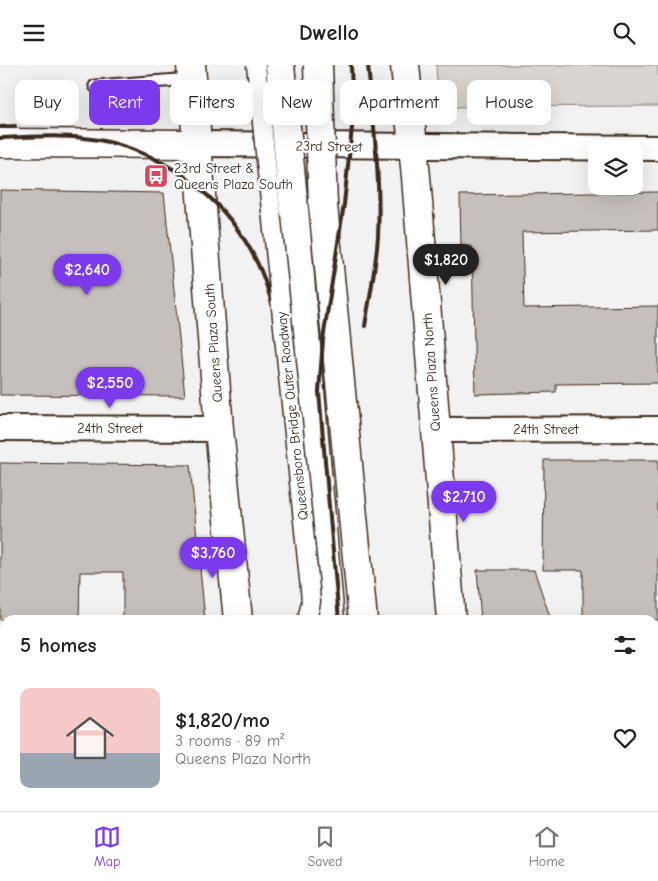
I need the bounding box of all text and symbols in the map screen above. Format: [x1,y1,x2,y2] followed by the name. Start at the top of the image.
[20,19,48,47] icon: menu
[610,19,638,47] icon: search
[299,20,359,46] text: Dwello
[15,80,79,125] chip: Buy
[89,80,160,125] chip: Rent
[170,80,253,125] chip: Filters
[263,80,330,125] chip: New
[340,80,457,125] chip: Apartment
[467,80,551,125] chip: House
[295,137,363,156] street label: 23rd Street
[588,140,643,195] map controls
[588,140,643,195] button: layers
[174,160,293,193] place label: 23rd Street & Queens Plaza South
[143,163,169,189] bus stop icon: 23rd Street & Queens Plaza South
[405,243,487,286] pin: $1,820
[424,251,468,269] text: $1,820
[46,253,128,296] pin: $2,640
[64,261,110,279] text: $2,640
[201,283,226,403] street label: Queens Plaza South
[273,310,312,521] street label: Queensboro Bridge Outer Roadway
[419,312,444,432] street label: Queens Plaza North
[69,367,151,409] pin: $2,550
[87,374,133,392] text: $2,550
[77,420,144,437] street label: 24th Street
[513,421,580,438] street label: 24th Street
[423,481,505,523] pin: $2,710
[442,488,486,506] text: $2,710
[172,537,254,579] pin: $3,760
[191,544,235,562] text: $3,760
[611,631,639,659] icon: filters
[20,633,97,657] text: 5 homes
[60,708,120,768] icon: home
[175,708,270,732] text: $1,820/mo
[611,724,639,752] icon: heart
[175,732,284,750] text: 3 rooms · 89 m²
[175,750,311,768] text: Queens Plaza North
[93,823,121,870] tab: Map
[307,823,342,870] tab: Saved
[529,823,565,870] tab: Home

